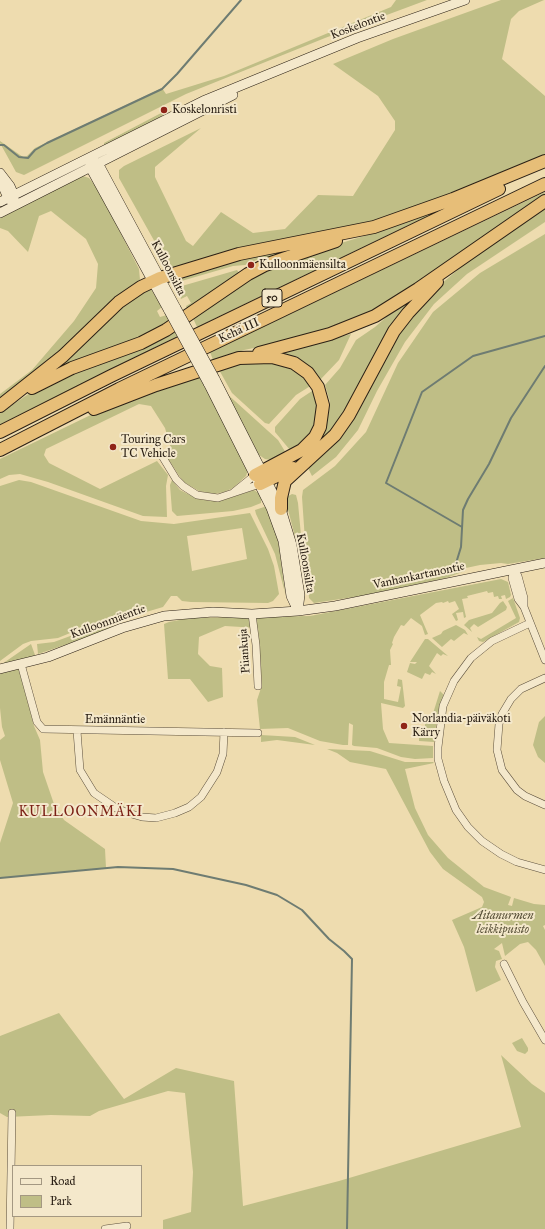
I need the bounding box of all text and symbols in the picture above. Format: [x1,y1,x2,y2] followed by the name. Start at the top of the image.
[329,9,387,43] street label: Koskelontie
[172,103,237,117] place label: Koskelonristi
[159,105,169,115] marker: Koskelonristi
[148,238,188,298] street label: Kulloonsilta
[259,258,346,272] place label: Kulloonmäensilta
[246,260,256,270] marker: Kulloonmäensilta
[262,289,282,307] road number: 50
[216,315,262,347] street label: Kehä III
[121,433,185,461] place label: Touring Cars TC Vehicle
[108,442,118,452] marker: Touring Cars TC Vehicle
[293,532,317,594] street label: Kulloonsilta
[372,559,466,593] street label: Vanhankartanontie
[68,602,148,642] street label: Kulloonmäentie
[236,628,254,674] street label: Piiankuja
[412,712,511,740] place label: Norlandia-päiväkoti Kärry
[85,713,145,727] street label: Emännäntie
[399,721,409,731] marker: Norlandia-päiväkoti Kärry
[18,805,144,821] district label: KULLOONMÄKI
[472,909,534,937] park label: Aitanurmen leikkipuisto
[12,1165,142,1217] legend
[50,1174,76,1188] text: Road
[50,1194,72,1208] text: Park

